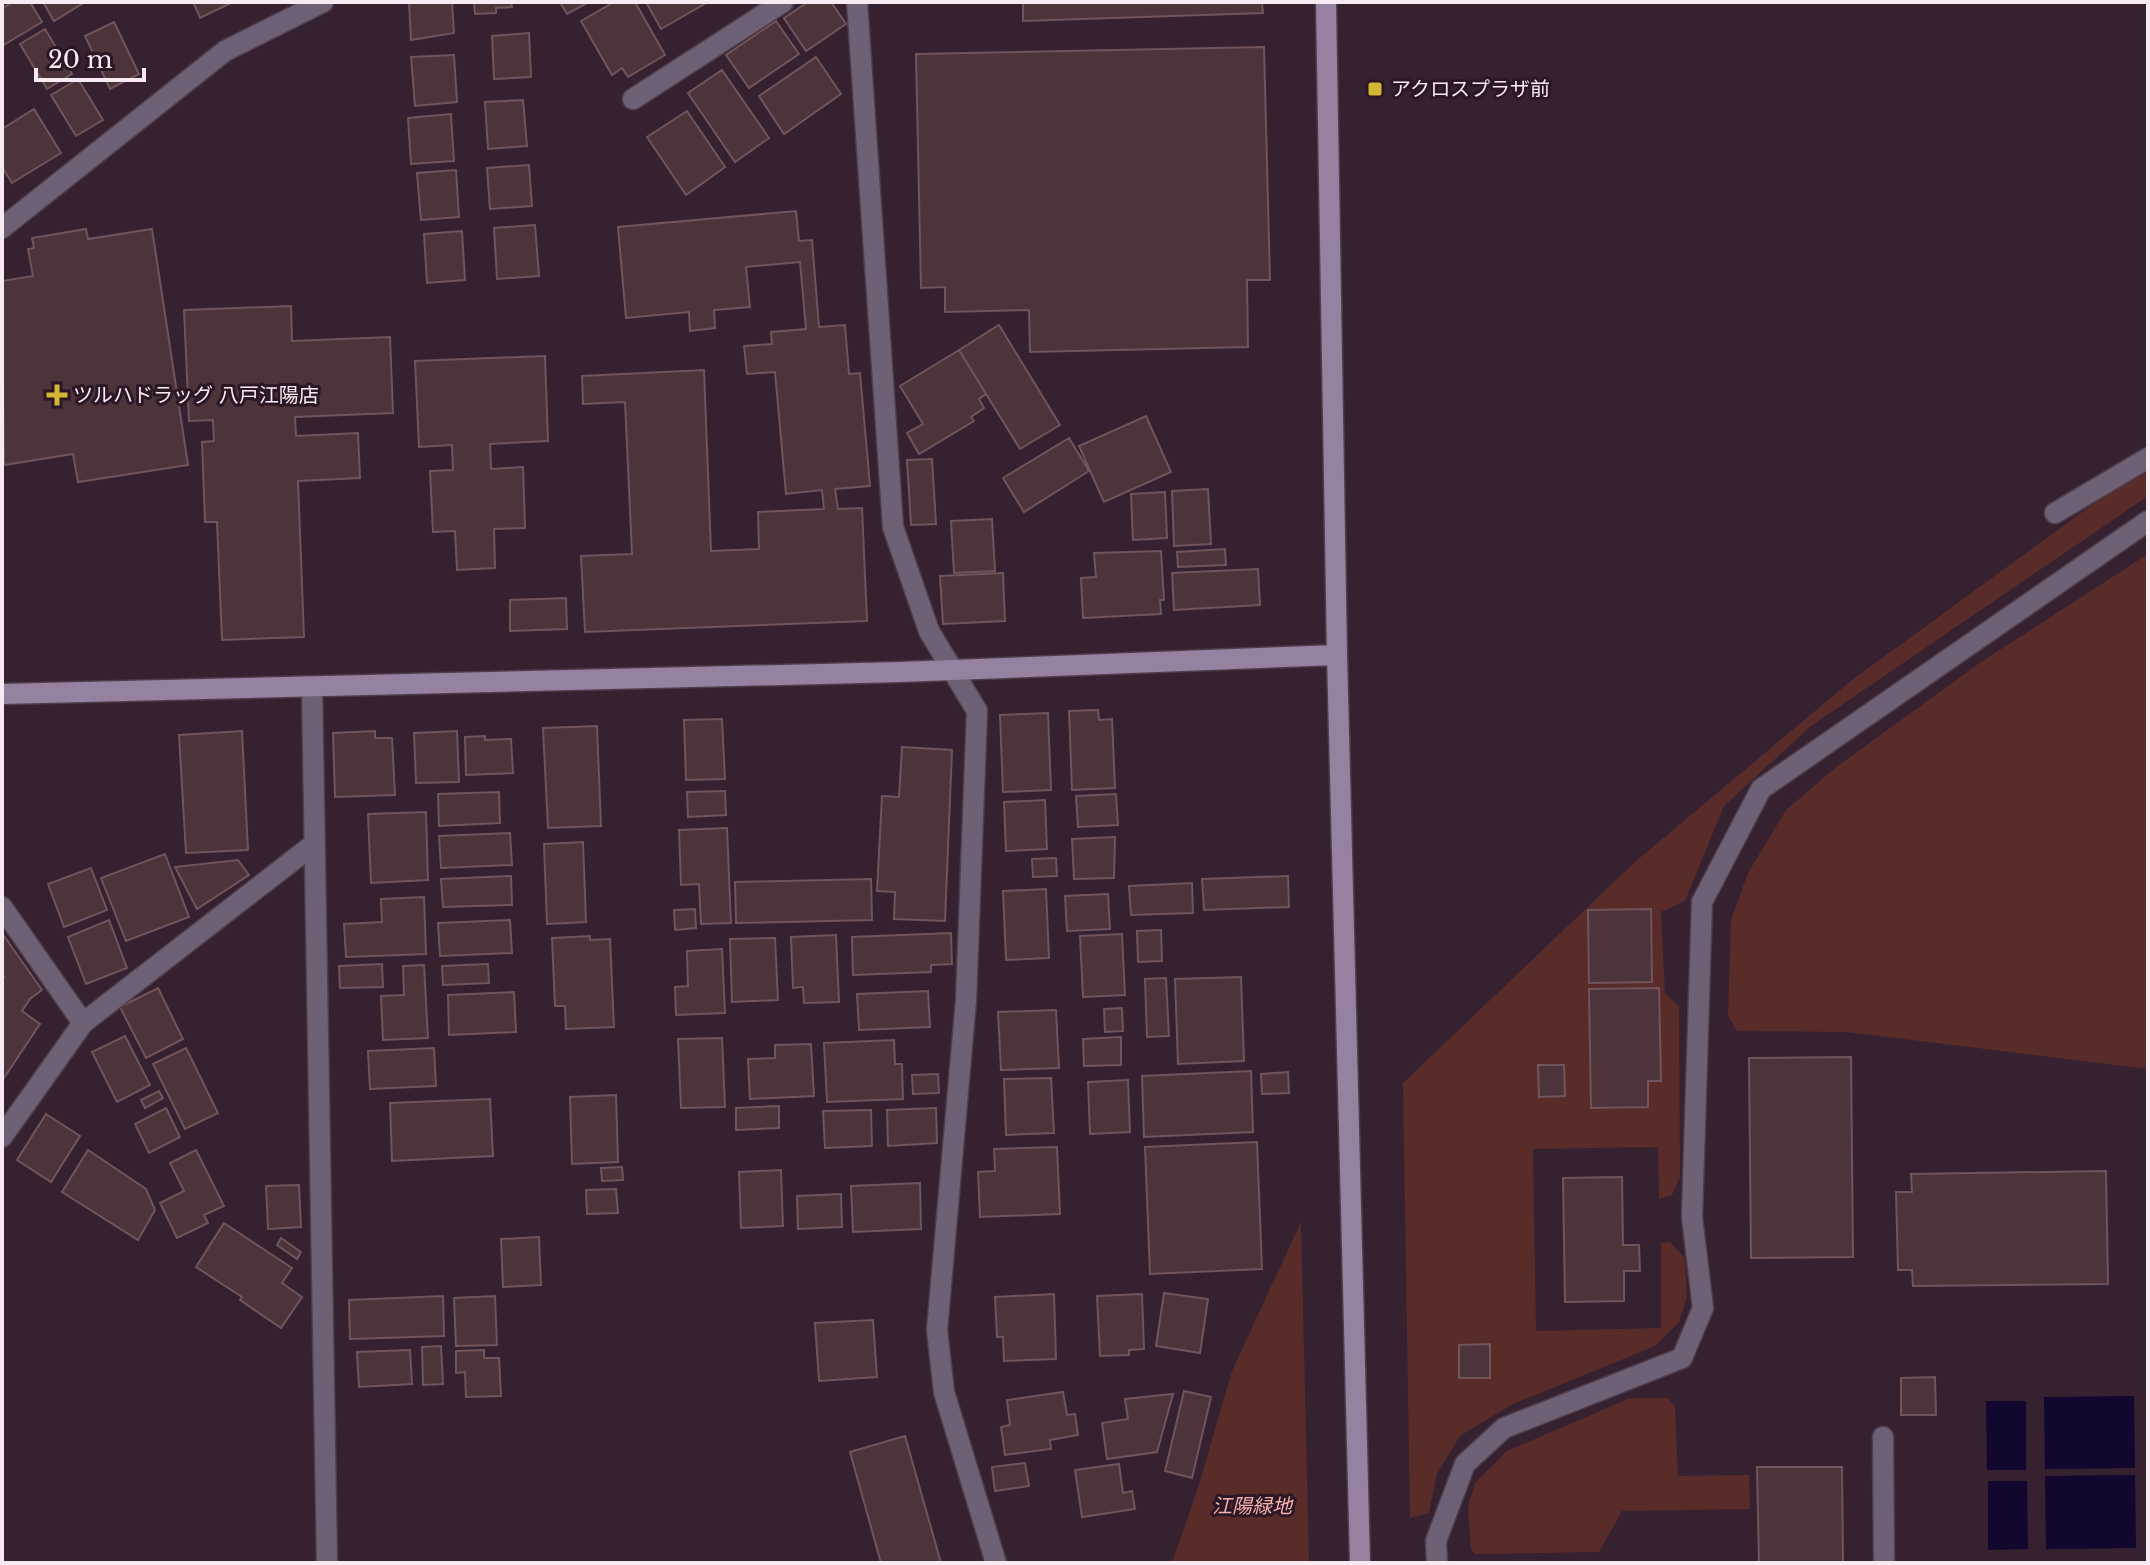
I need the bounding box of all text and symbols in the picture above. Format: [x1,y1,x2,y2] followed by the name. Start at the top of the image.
[36,32,144,82] scale bar
[48,45,113,74] text: 20 m
[1391,77,1550,101] place label: アクロスプラザ前
[1366,80,1384,98] marker: アクロスプラザ前
[73,383,319,407] place label: ツルハドラッグ 八戸江陽店
[48,386,66,404] marker: ツルハドラッグ 八戸江陽店
[1212,1494,1294,1518] park label: 江陽緑地

